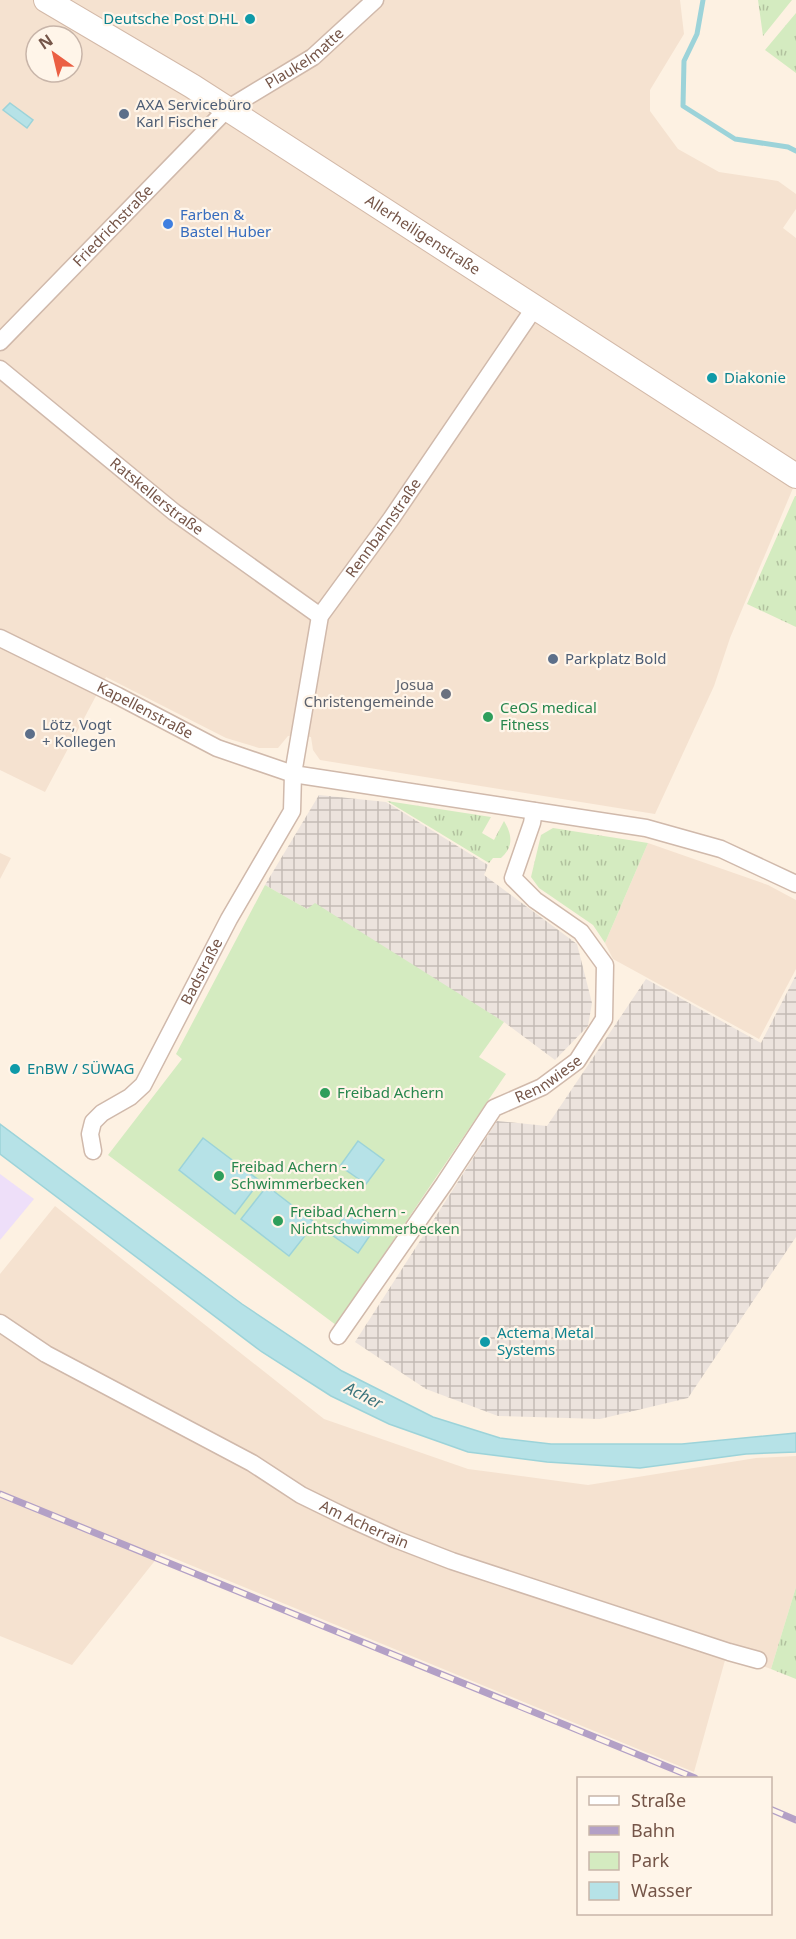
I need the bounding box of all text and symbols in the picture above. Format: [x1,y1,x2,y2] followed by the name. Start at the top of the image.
[103,8,238,28] place label: Deutsche Post DHL
[243,12,257,26] marker: Deutsche Post DHL
[261,23,348,93] street label: Plaukelmatte
[24,24,84,84] north arrow
[34,29,57,54] text: N
[136,94,251,131] place label: AXA Servicebüro Karl Fischer
[117,107,131,121] marker: AXA Servicebüro Karl Fischer
[68,180,157,271] street label: Friedrichstraße
[362,190,485,279] street label: Allerheiligenstraße
[180,204,271,241] place label: Farben & Bastel Huber
[161,217,175,231] marker: Farben & Bastel Huber
[724,367,786,387] place label: Diakonie
[705,371,719,385] marker: Diakonie
[106,453,208,539] street label: Ratskellerstraße
[340,474,425,581] street label: Rennbahnstraße
[565,648,667,668] place label: Parkplatz Bold
[546,652,560,666] marker: Parkplatz Bold
[304,674,434,711] place label: Josua Christengemeinde
[94,676,197,743] street label: Kapellenstraße
[439,687,453,701] marker: Josua Christengemeinde
[500,697,597,734] place label: CeOS medical Fitness
[481,710,495,724] marker: CeOS medical Fitness
[42,714,116,751] place label: Lötz, Vogt + Kollegen
[23,727,37,741] marker: Lötz, Vogt + Kollegen
[175,934,226,1008] street label: Badstraße
[511,1050,585,1107] street label: Rennwiese
[27,1058,134,1078] place label: EnBW / SÜWAG
[8,1062,22,1076] marker: EnBW / SÜWAG
[337,1082,444,1102] place label: Freibad Achern
[318,1086,332,1100] marker: Freibad Achern
[231,1156,365,1193] place label: Freibad Achern - Schwimmerbecken
[212,1169,226,1183] marker: Freibad Achern - Schwimmerbecken
[290,1201,460,1238] place label: Freibad Achern - Nichtschwimmerbecken
[271,1214,285,1228] marker: Freibad Achern - Nichtschwimmerbecken
[497,1322,594,1359] place label: Actema Metal Systems
[478,1335,492,1349] marker: Actema Metal Systems
[340,1376,387,1414] water label: Acher
[317,1495,412,1552] street label: Am Acherrain
[577,1777,772,1915] legend
[631,1788,686,1812] text: Straße
[631,1818,675,1842] text: Bahn
[631,1848,669,1872] text: Park
[631,1878,693,1902] text: Wasser

